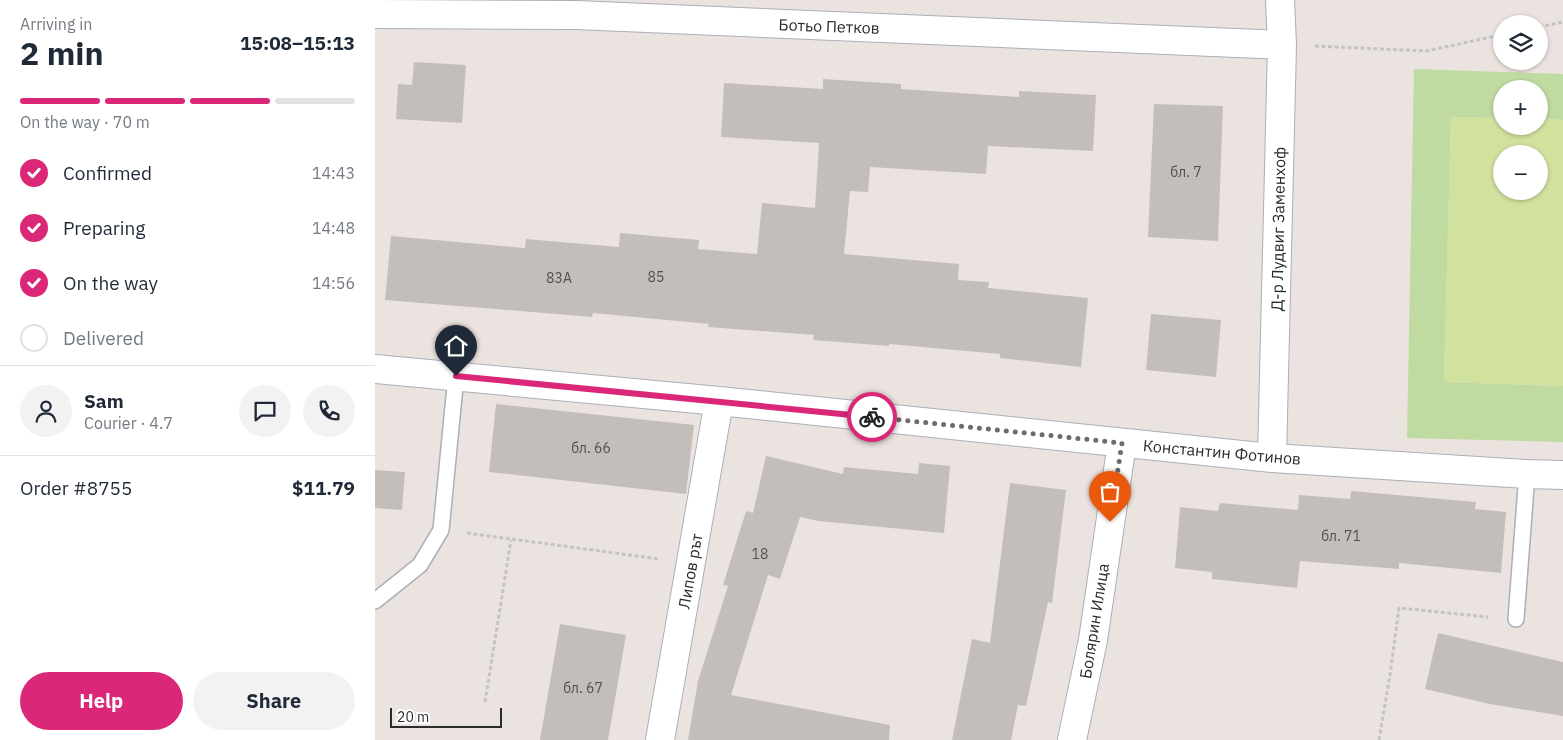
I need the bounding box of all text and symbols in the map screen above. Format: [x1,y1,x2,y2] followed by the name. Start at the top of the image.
[20,14,92,34] text: Arriving in
[778,14,880,38] street label: Ботьо Петков
[1493,15,1548,200] map controls
[1493,15,1548,70] button: layers
[240,31,355,55] text: 15:08–15:13
[20,32,104,74] text: 2 min
[1493,80,1548,135] button: +
[20,112,150,132] text: On the way · 70 m
[1493,145,1548,200] button: −
[1267,147,1289,311] street label: Д-р Лудвиг Заменхоф
[20,159,48,187] icon: check
[63,161,152,185] text: Confirmed
[312,163,355,183] text: 14:43
[1170,163,1202,181] house number: бл. 7
[20,214,48,242] icon: check
[63,216,145,240] text: Preparing
[312,218,355,238] text: 14:48
[648,268,664,286] house number: 85
[20,269,48,297] icon: check
[546,269,572,287] house number: 83А
[63,271,158,295] text: On the way
[312,273,355,293] text: 14:56
[435,325,477,376] pin
[63,326,144,350] text: Delivered
[442,332,470,360] icon: home
[20,385,72,437] button: person
[239,385,291,437] button: chat
[303,385,355,437] button: phone
[84,389,124,413] text: Sam
[847,392,897,442] courier
[858,403,886,431] icon: bike
[84,413,173,433] text: Courier · 4.7
[1142,435,1302,469] street label: Константин Фотинов
[571,439,611,457] house number: бл. 66
[1089,471,1131,522] pin
[20,476,132,500] text: Order #8755
[292,476,355,500] text: $11.79
[1096,478,1124,506] icon: bag
[1321,527,1361,545] house number: бл. 71
[674,531,707,610] street label: Липов рът
[752,545,768,563] house number: 18
[1075,561,1113,680] street label: Болярин Илица
[20,672,183,730] button: Help
[193,672,355,730] button: Share
[563,679,603,697] house number: бл. 67
[390,705,503,728] scale bar
[397,708,429,726] text: 20 m

